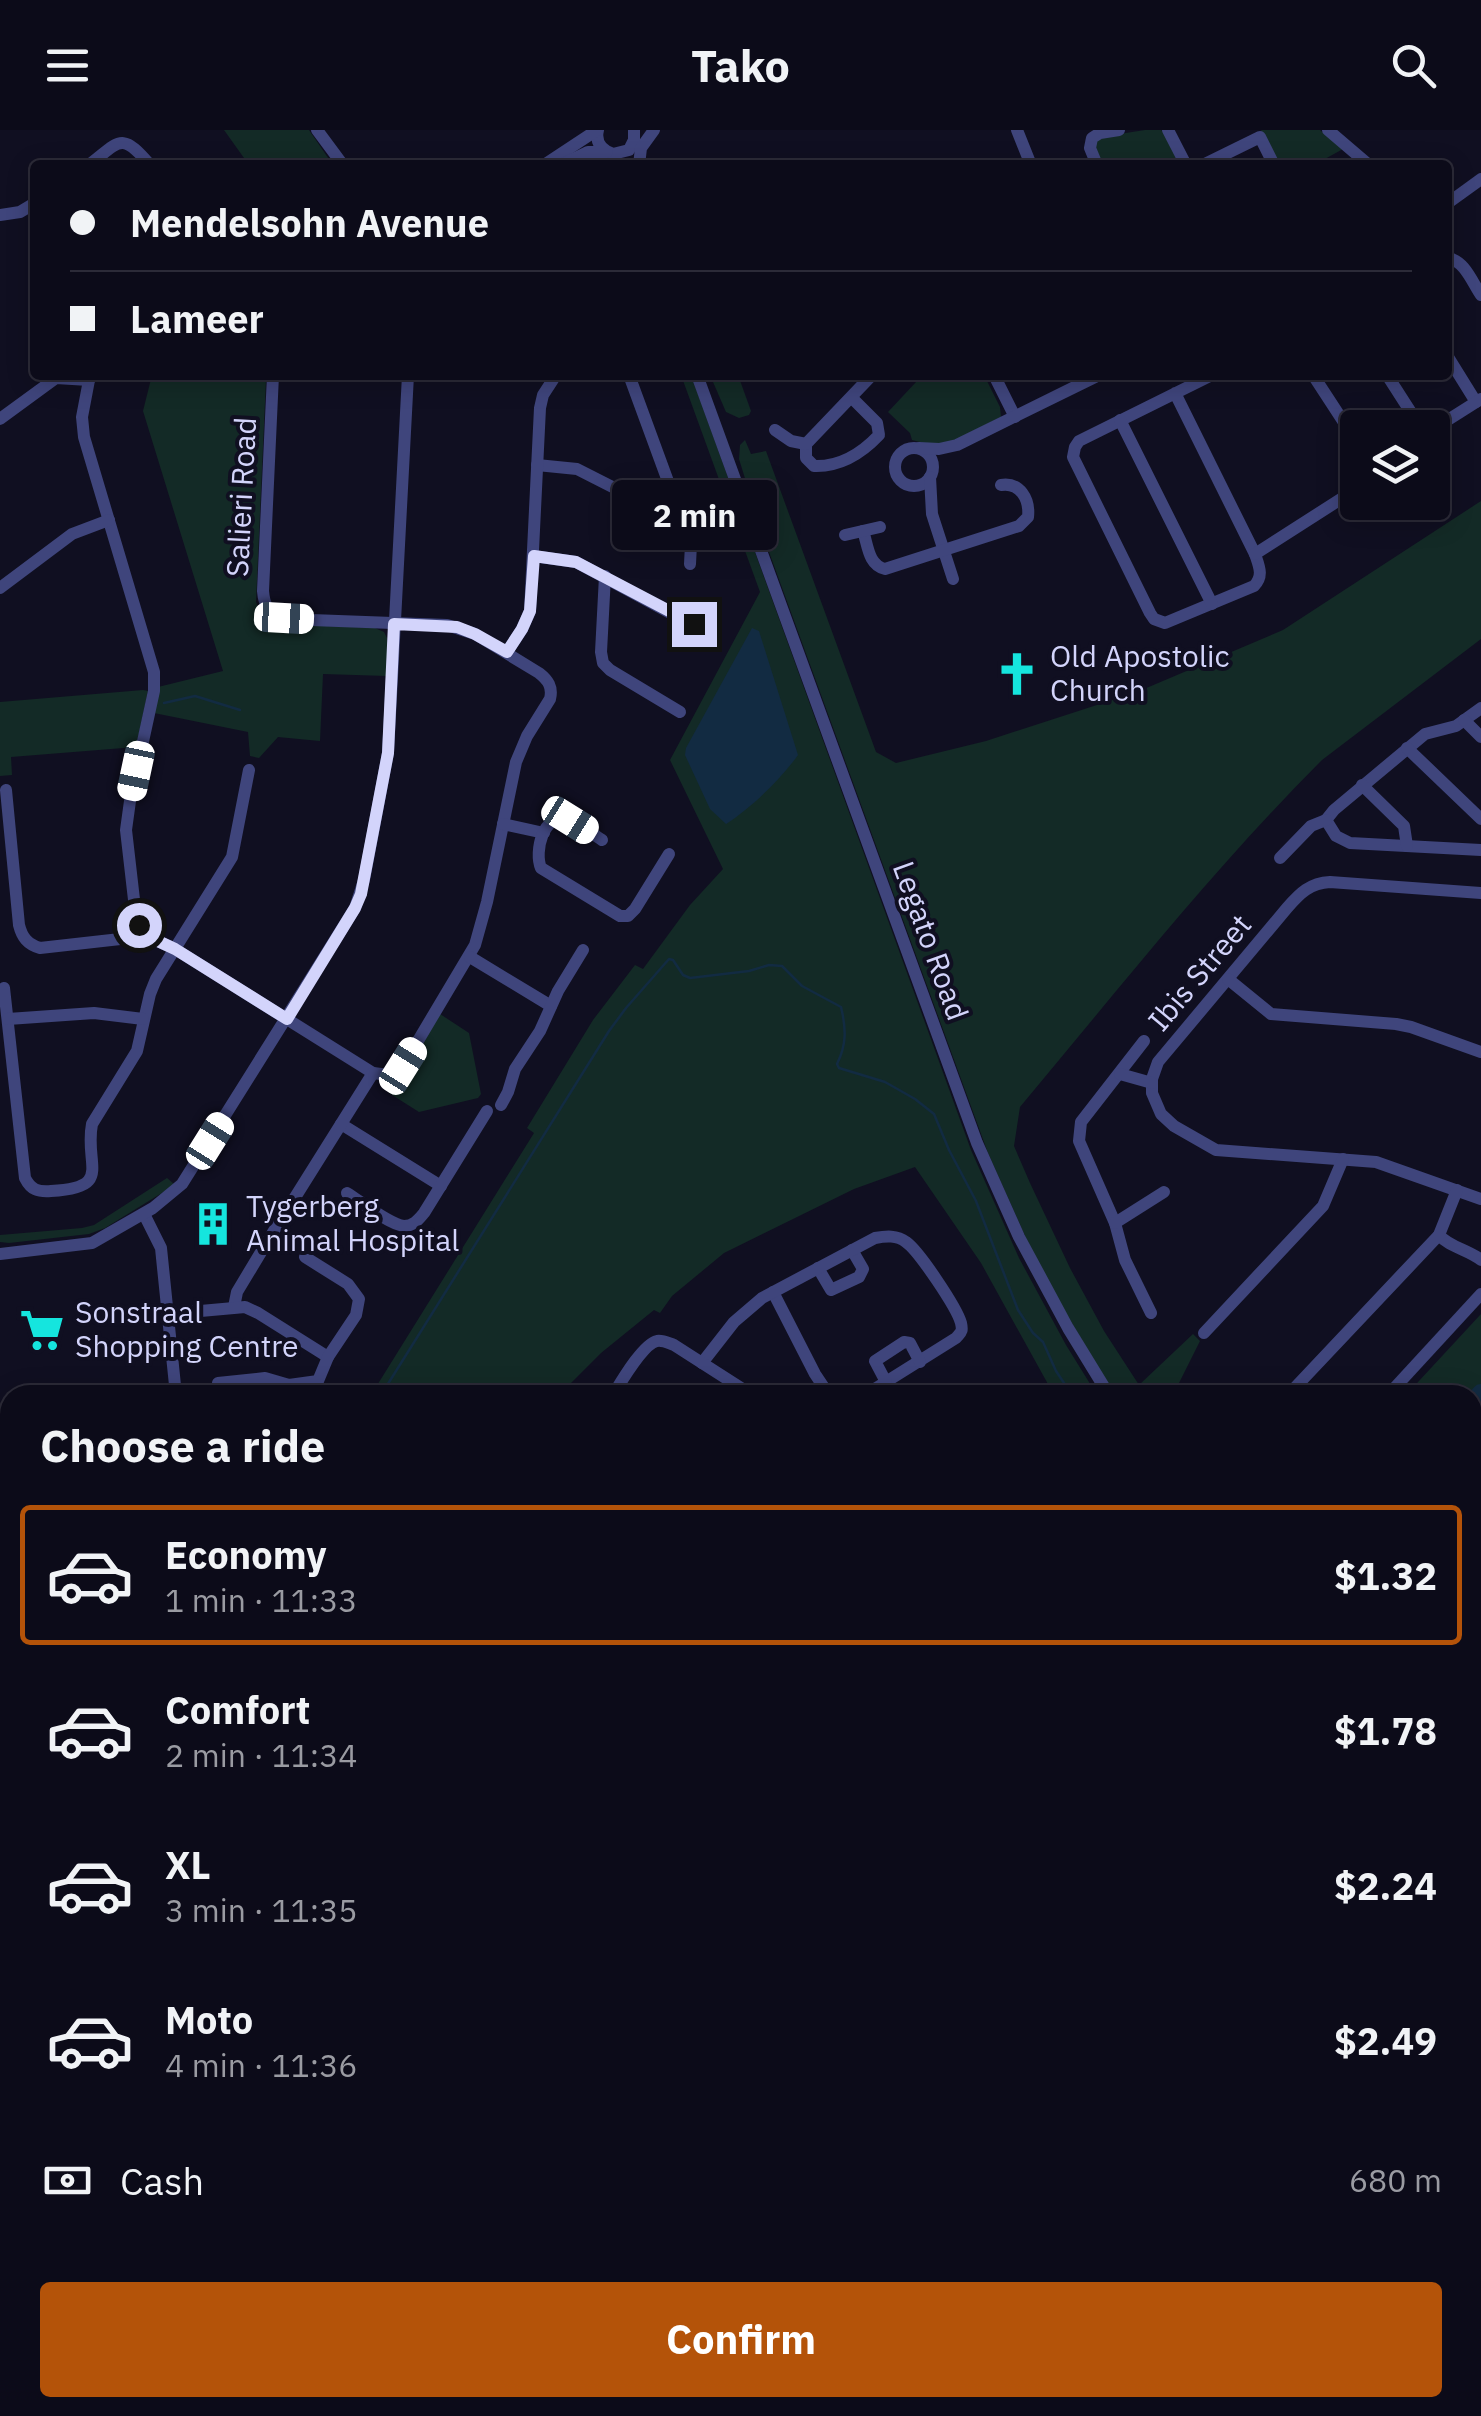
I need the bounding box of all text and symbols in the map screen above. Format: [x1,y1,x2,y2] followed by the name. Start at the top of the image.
[691,36,790,94] text: Tako
[40,38,95,93] icon: menu
[1386,38,1441,93] icon: search
[130,198,489,247] text: Mendelsohn Avenue
[130,294,264,343] text: Lameer
[1340,410,1450,520] map controls
[1340,410,1450,520] button: layers
[217,416,264,578] street label: Salieri Road
[612,479,776,549] callout: 2 min
[653,494,736,536] text: 2 min
[253,601,315,635] car
[672,602,717,647] route end
[1050,636,1230,709] place label: Old Apostolic Church
[993,650,1041,698] church icon: Old Apostolic Church
[115,739,157,803] car
[537,791,603,849] car
[885,856,978,1025] street label: Legato Road
[117,903,162,948] route start
[1139,906,1259,1039] street label: Ibis Street
[374,1033,432,1099] car
[181,1108,239,1174] car
[246,1186,459,1259] place label: Tygerberg Animal Hospital
[189,1200,237,1248] building icon: Tygerberg Animal Hospital
[75,1292,299,1365] place label: Sonstraal Shopping Centre
[18,1306,66,1354] supermarket icon: Sonstraal Shopping Centre
[40,1416,325,1474] text: Choose a ride
[45,1530,135,1620] icon: car
[165,1530,327,1579] text: Economy
[1334,1551,1437,1600] text: $1.32
[165,1579,358,1621] text: 1 min · 11:33
[45,1685,135,1775] icon: car
[165,1685,310,1734] text: Comfort
[1334,1706,1437,1755] text: $1.78
[165,1734,358,1776] text: 2 min · 11:34
[45,1840,135,1930] icon: car
[165,1840,211,1889] text: XL
[1334,1861,1437,1910] text: $2.24
[165,1889,358,1931] text: 3 min · 11:35
[45,1995,135,2085] icon: car
[165,1995,253,2044] text: Moto
[1334,2016,1437,2065] text: $2.49
[165,2044,358,2086] text: 4 min · 11:36
[40,2153,95,2208] icon: cash
[120,2156,204,2205] text: Cash
[1349,2159,1442,2201] text: 680 m
[40,2282,1442,2397] button: Confirm

